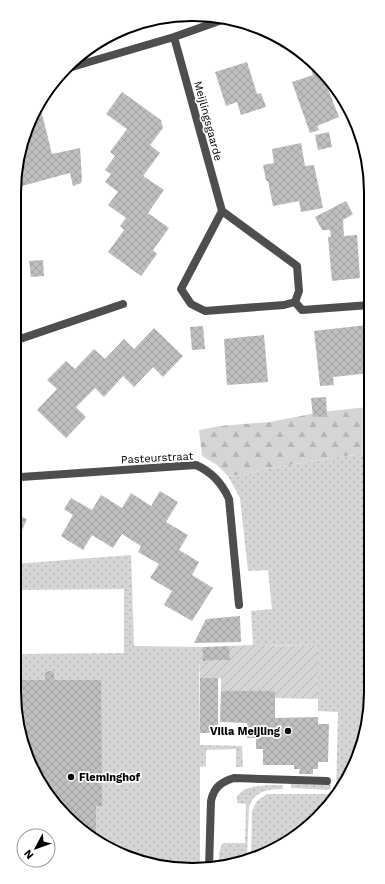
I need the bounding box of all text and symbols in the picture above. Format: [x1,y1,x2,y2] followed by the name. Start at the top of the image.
[191,80,225,162] street label: Meijlingsgaarde
[121,450,194,466] street label: Pasteurstraat
[210,725,281,738] place label: Villa Meijling
[283,726,293,736] marker: Villa Meijling
[79,771,141,784] place label: Fleminghof
[66,772,76,782] marker: Fleminghof
[16,828,56,868] north arrow
[21,847,36,862] text: N

